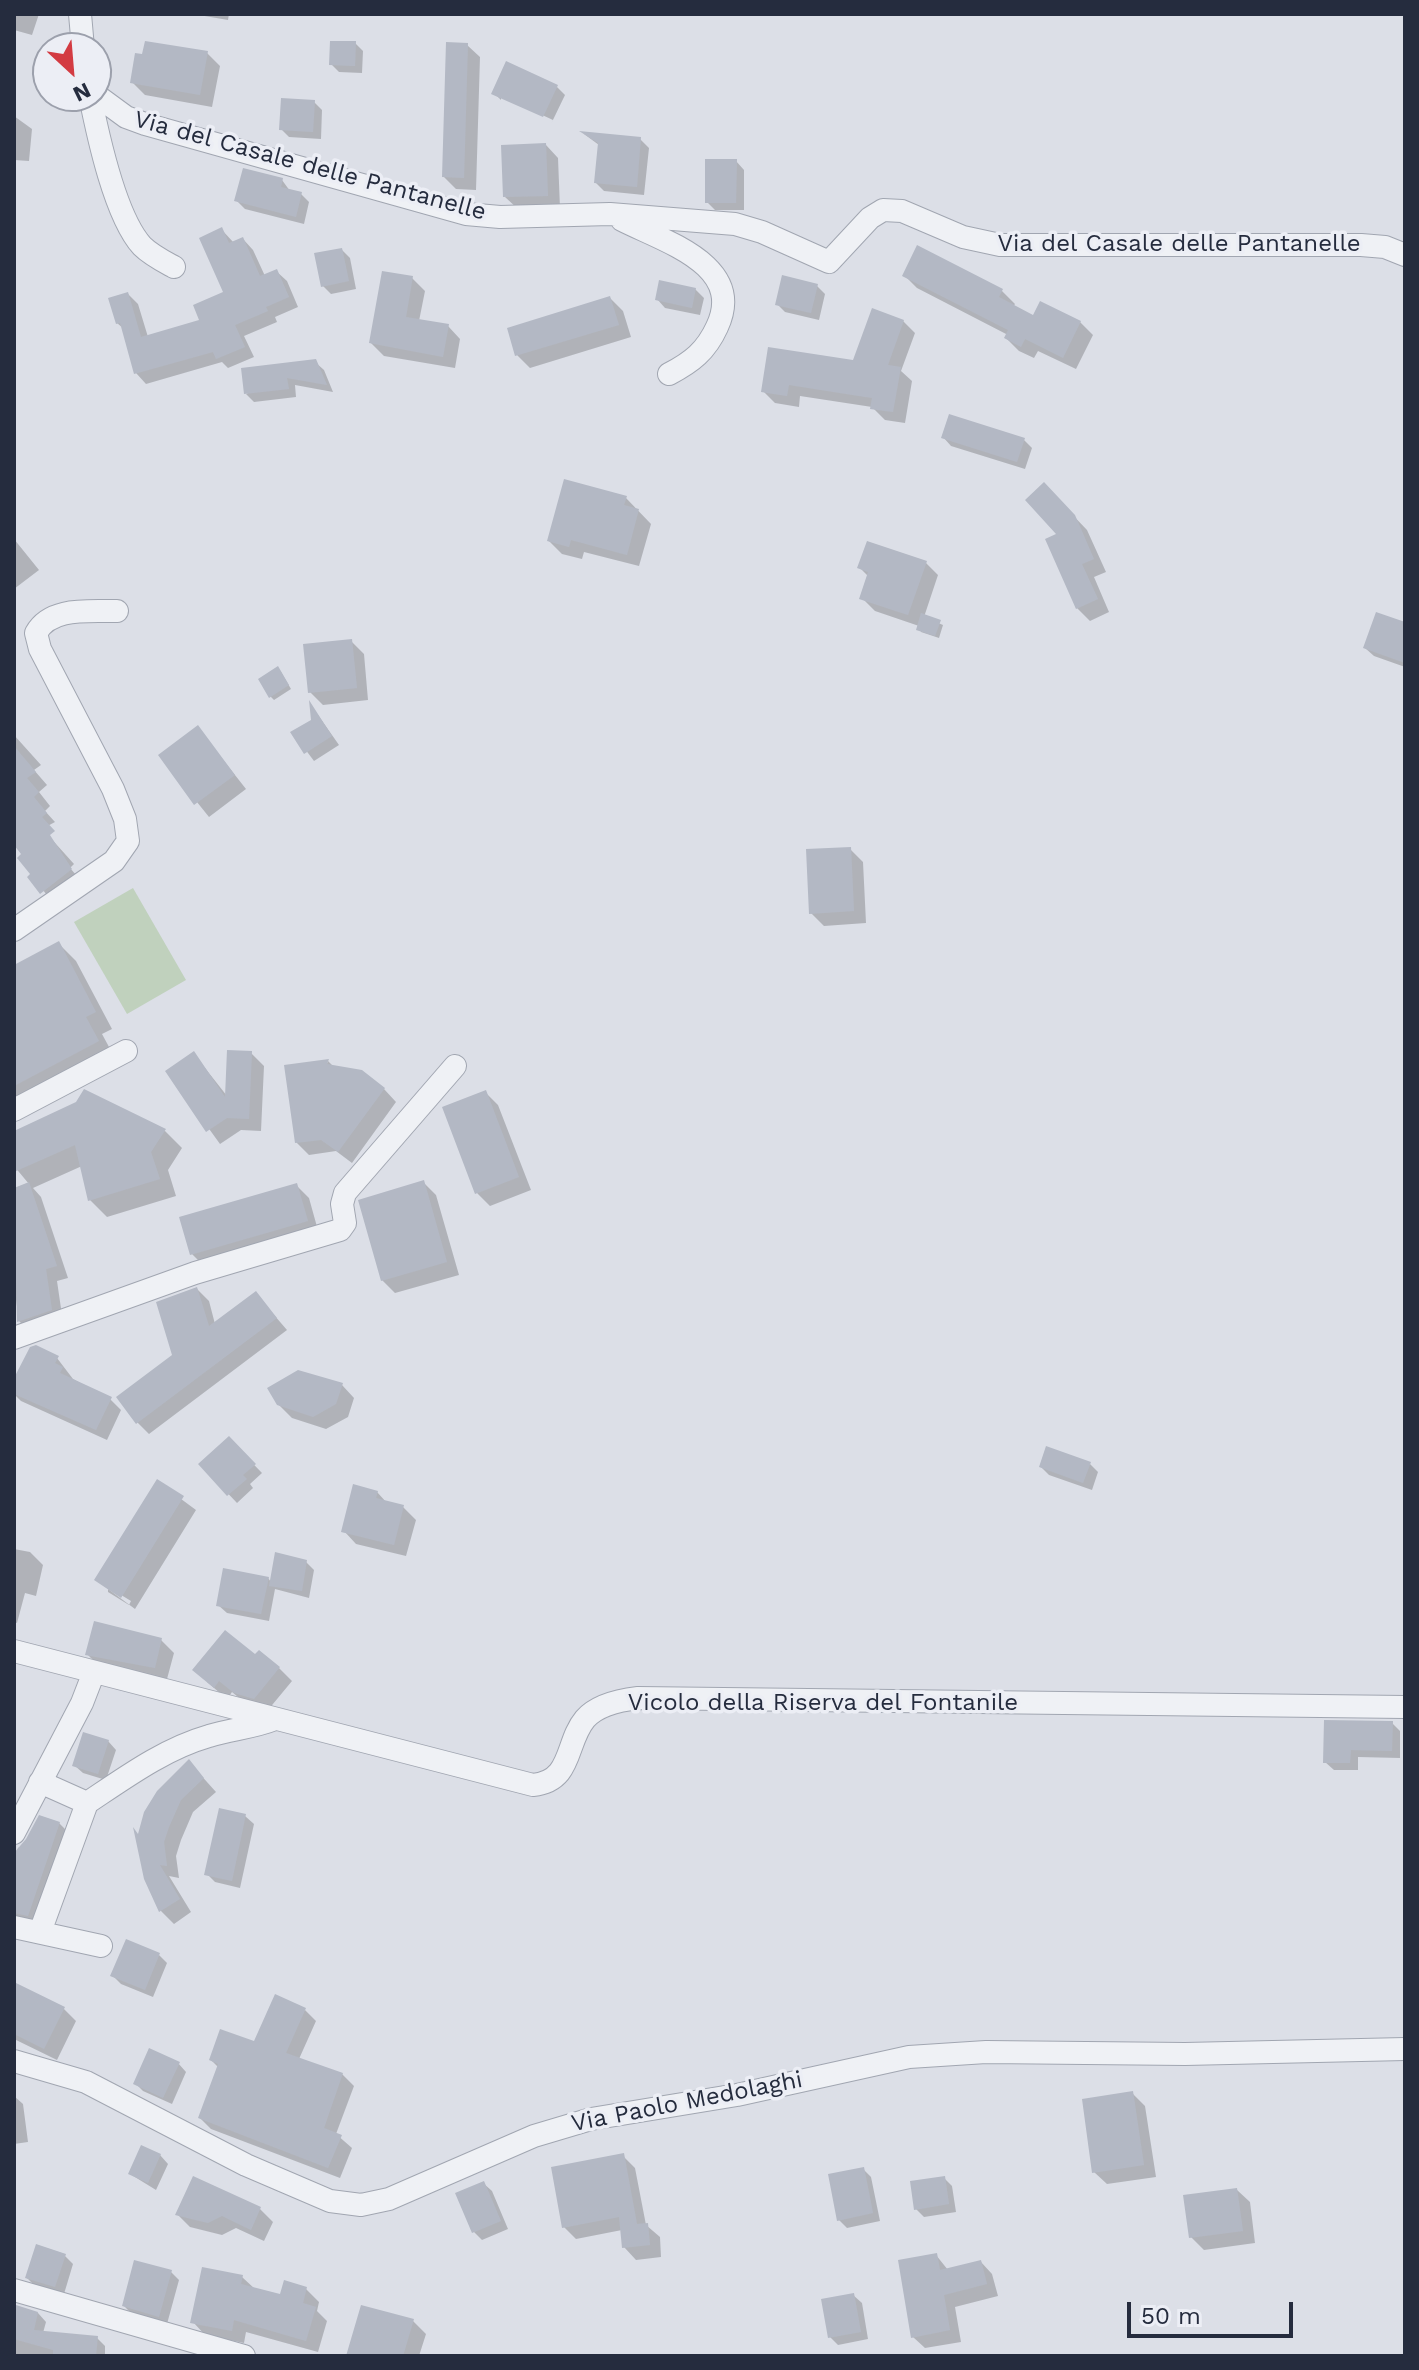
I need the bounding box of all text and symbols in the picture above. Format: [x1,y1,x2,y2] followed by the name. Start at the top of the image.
[32,32,112,112] north arrow
[69,77,95,107] text: N
[131,105,489,227] street label: Via del Casale delle Pantanelle
[997,230,1361,258] street label: Via del Casale delle Pantanelle
[628,1689,1018,1717] street label: Vicolo della Riserva del Fontanile
[569,2065,805,2139] street label: Via Paolo Medolaghi
[1131,2286,1297,2336] scale bar
[1141,2302,1201,2330] text: 50 m

